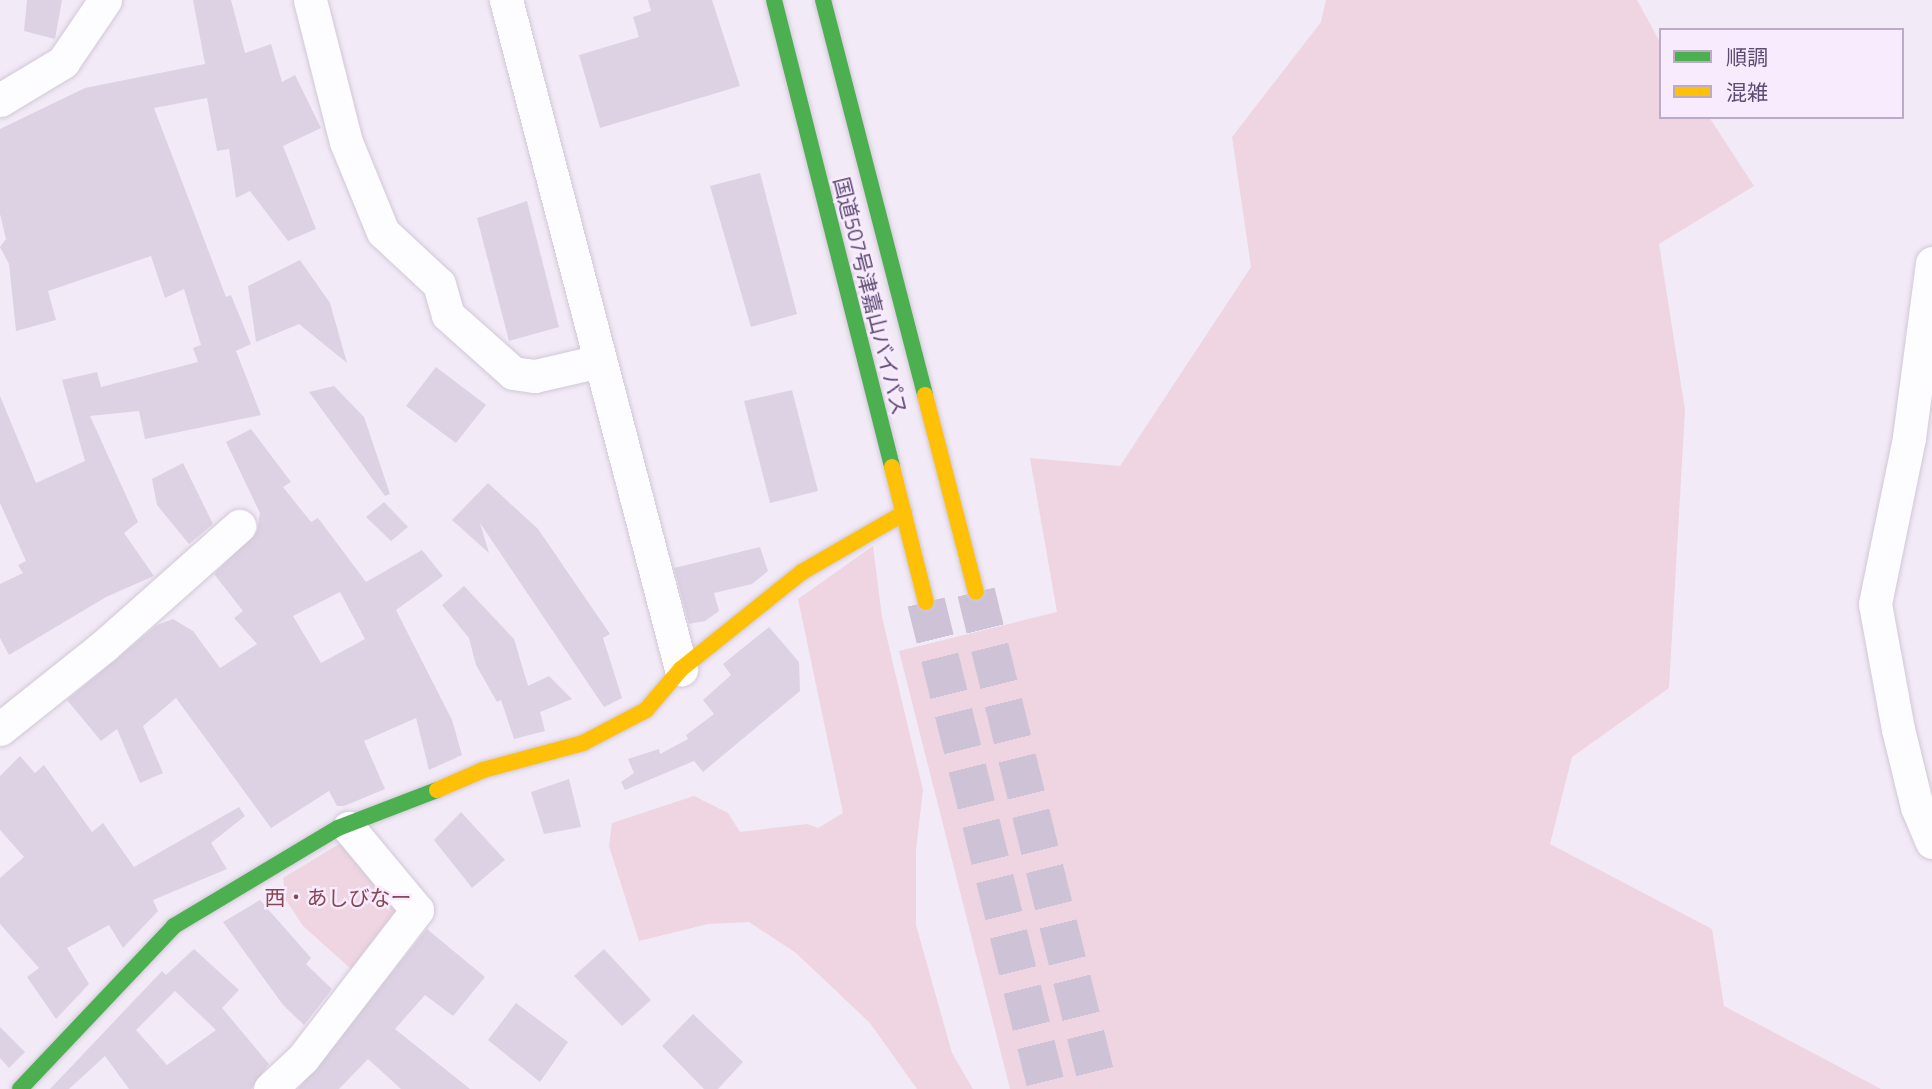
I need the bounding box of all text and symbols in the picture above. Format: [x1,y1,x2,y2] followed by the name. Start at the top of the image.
[1659,28,1904,119] legend
[1726,41,1768,73] text: 順調
[1726,76,1768,108] text: 混雑
[829,174,913,418] street label: 国道507号津嘉山バイパス
[265,884,411,910] park label: 西・あしびなー

